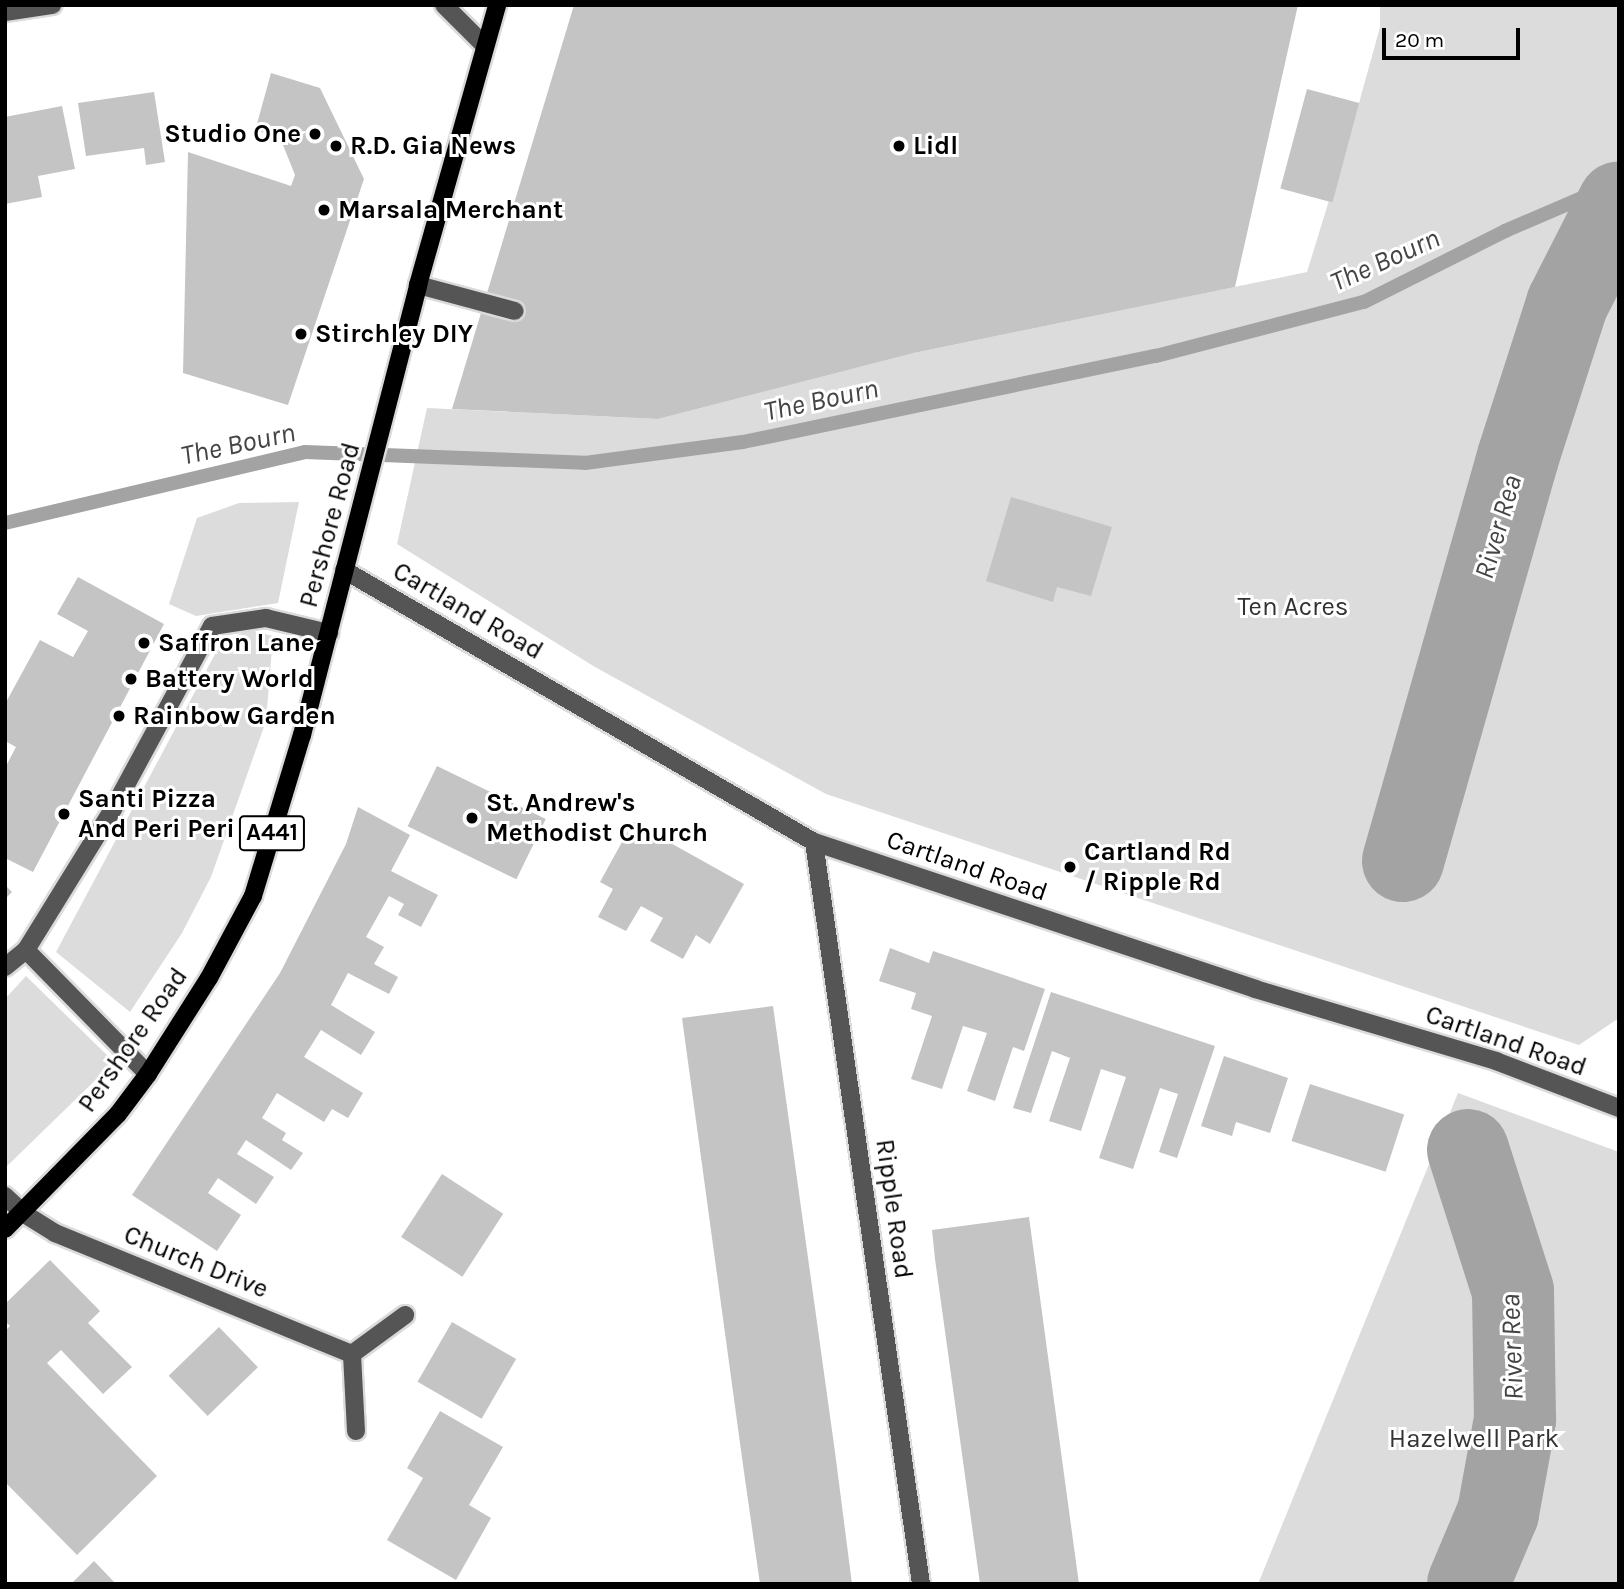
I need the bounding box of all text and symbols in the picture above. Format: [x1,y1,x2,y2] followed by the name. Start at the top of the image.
[1386,14,1524,58] scale bar
[1395,28,1444,52] text: 20 m
[164,118,301,150] place label: Studio One
[307,126,323,142] marker: Studio One
[350,130,516,162] place label: R.D. Gia News
[913,130,958,162] place label: Lidl
[328,138,344,154] marker: R.D. Gia News
[891,138,907,154] marker: Lidl
[338,194,563,226] place label: Marsala Merchant
[316,202,332,218] marker: Marsala Merchant
[1325,221,1445,299] water label: The Bourn
[315,318,473,350] place label: Stirchley DIY
[293,326,309,342] marker: Stirchley DIY
[761,371,881,429] water label: The Bourn
[178,415,298,473] water label: The Bourn
[293,439,367,611] street label: Pershore Road
[1467,471,1529,583] water label: River Rea
[387,555,549,667] street label: Cartland Road
[1237,591,1349,623] park label: Ten Acres
[158,627,315,659] place label: Saffron Lane
[136,635,152,651] marker: Saffron Lane
[145,663,314,695] place label: Battery World
[123,671,139,687] marker: Battery World
[133,700,336,732] place label: Rainbow Garden
[111,708,127,724] marker: Rainbow Garden
[78,783,235,844] place label: Santi Pizza And Peri Peri
[486,787,708,848] place label: St. Andrew's Methodist Church
[56,806,72,822] marker: Santi Pizza And Peri Peri
[464,810,480,826] marker: St. Andrew's Methodist Church
[239,812,305,854] road number: A441
[882,824,1052,908] street label: Cartland Road
[1084,836,1231,898] place label: Cartland Rd / Ripple Rd
[1062,859,1078,875] marker: Cartland Rd / Ripple Rd
[72,962,194,1118] street label: Pershore Road
[1421,999,1591,1083] street label: Cartland Road
[869,1137,919,1281] street label: Ripple Road
[119,1219,273,1305] street label: Church Drive
[1493,1293,1531,1401] water label: River Rea
[1389,1423,1559,1455] park label: Hazelwell Park

